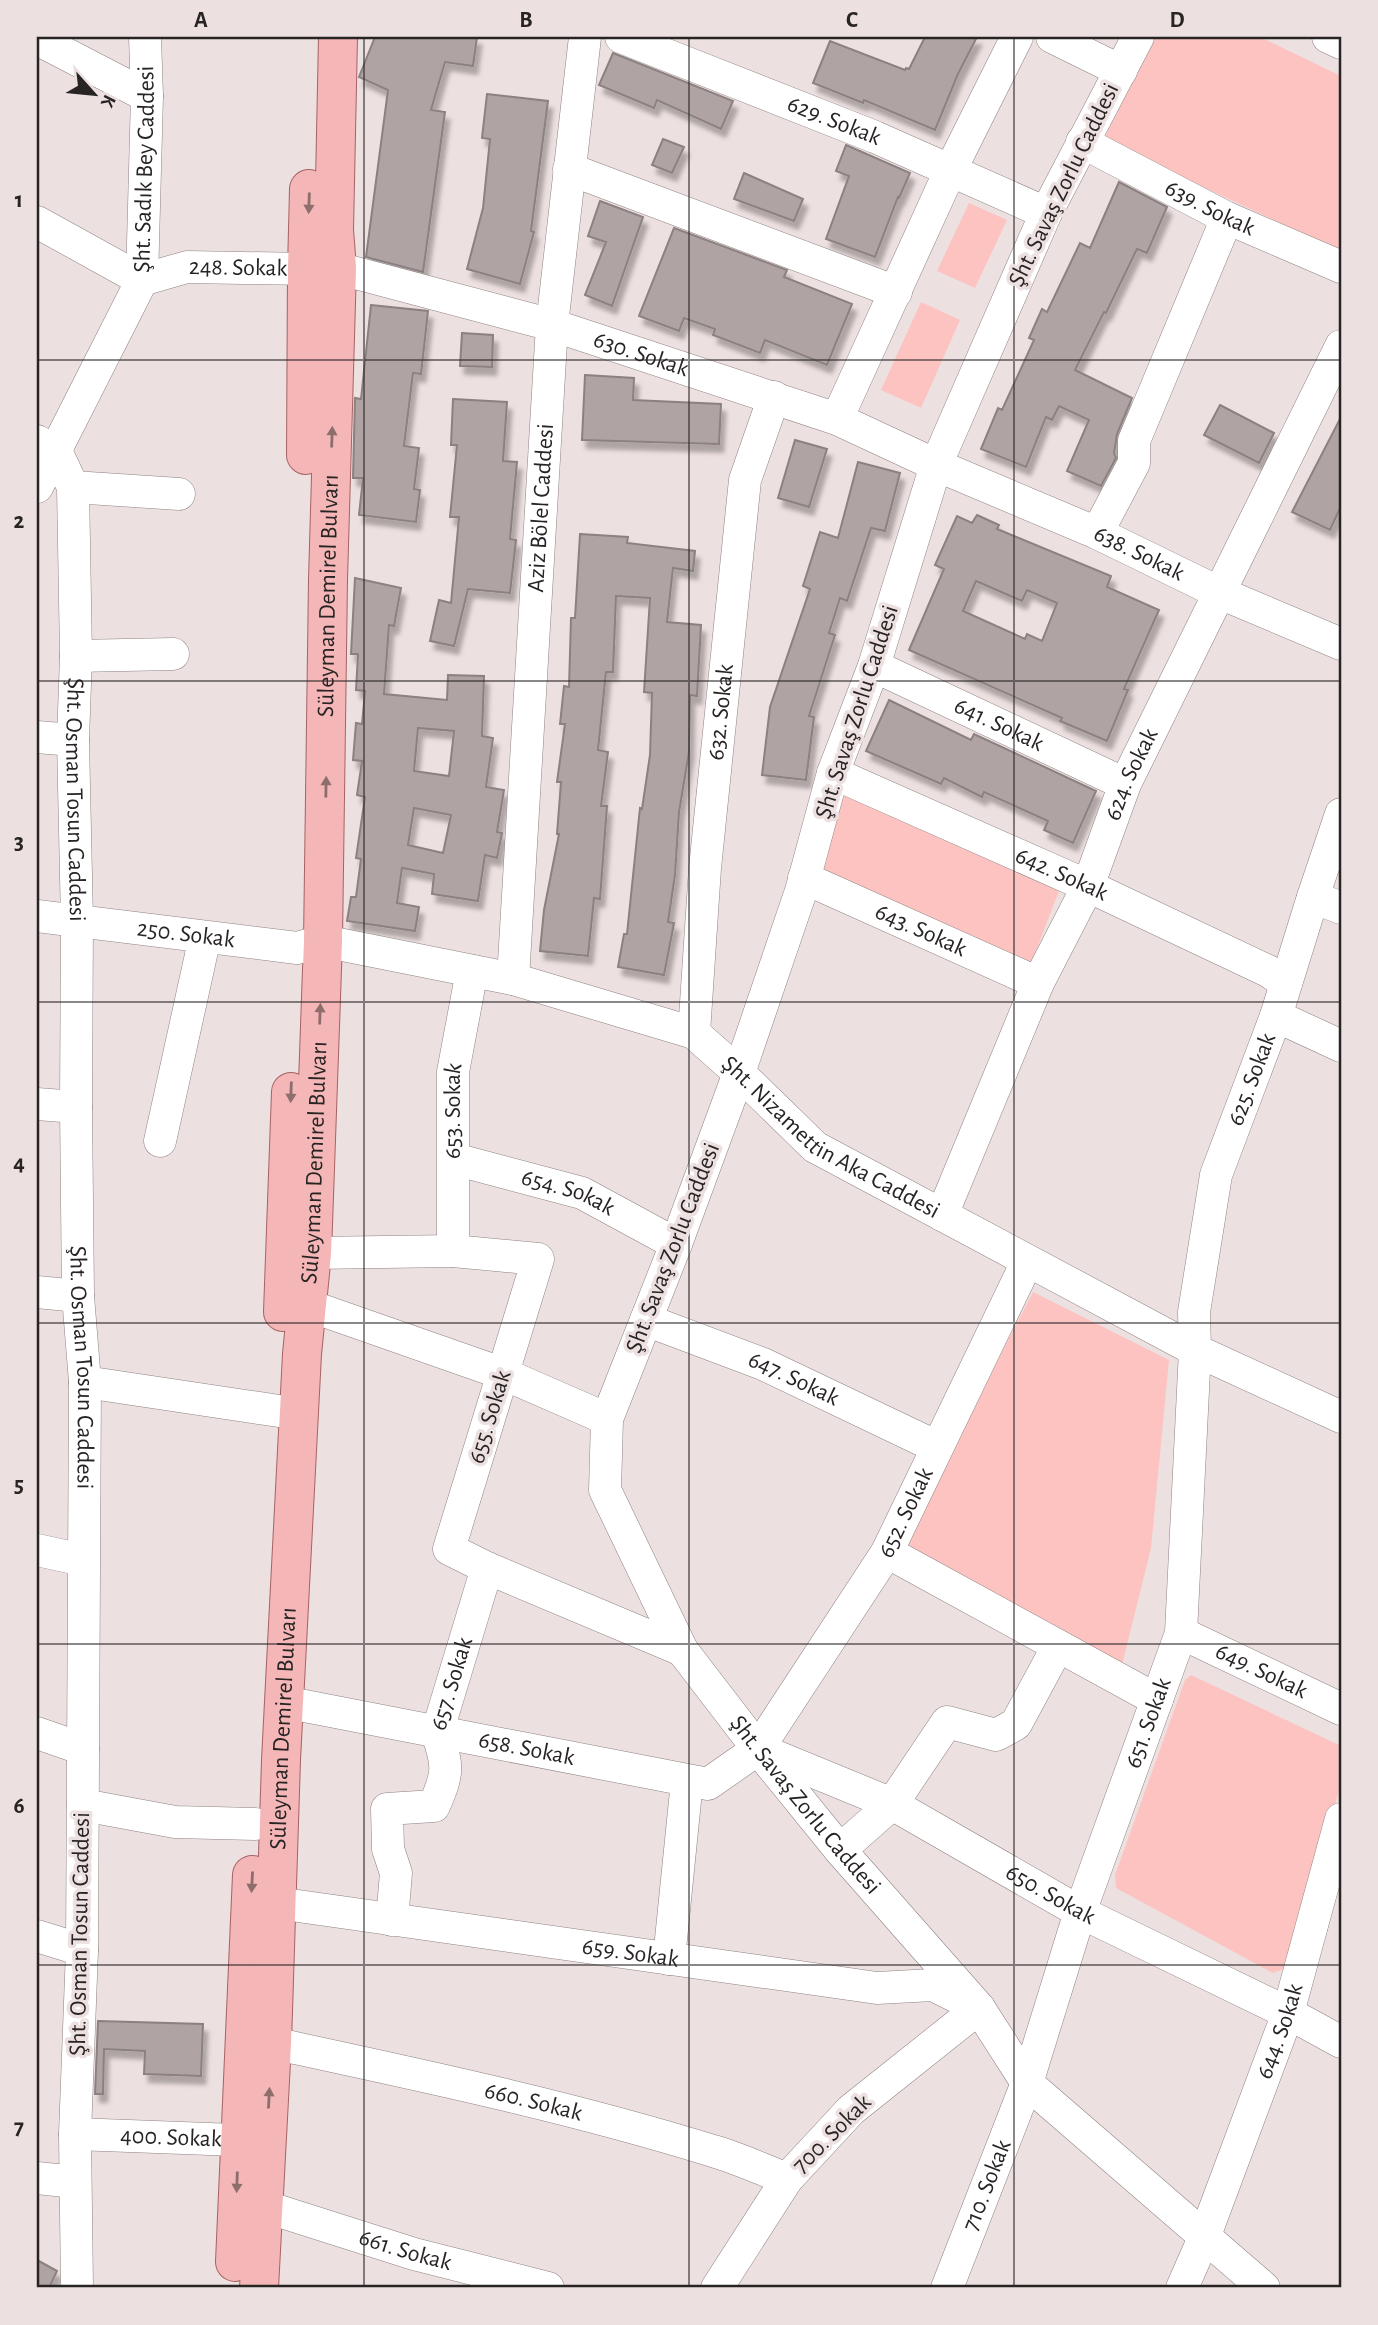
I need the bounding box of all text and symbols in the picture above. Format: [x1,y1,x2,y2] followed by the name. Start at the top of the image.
[194,9,208,32] text: A
[519,9,533,32] text: B
[846,9,858,32] text: C
[1169,9,1185,32] text: D
[60,60,130,130] north arrow
[130,65,159,273] street label: Şht. Sadık Bey Caddesi
[1004,80,1124,290] street label: Şht. Savaş Zorlu Caddesi
[96,92,119,111] text: K
[784,92,884,150] street label: 629. Sokak
[1161,176,1258,240] street label: 639. Sokak
[15,189,23,212] text: 1
[303,192,314,214] one-way arrow
[189,255,288,281] street label: 248. Sokak
[590,328,692,381] street label: 630. Sokak
[524,423,558,593] street label: Aziz Bölel Caddesi
[327,426,338,448] one-way arrow
[314,474,343,717] street label: Süleyman Demirel Bulvarı
[14,510,25,533] text: 2
[1090,521,1188,586] street label: 638. Sokak
[811,602,903,822] street label: Şht. Savaş Zorlu Caddesi
[704,663,738,762] street label: 632. Sokak
[61,677,89,922] street label: Şht. Osman Tosun Caddesi
[950,693,1047,756] street label: 641. Sokak
[1101,724,1163,824] street label: 624. Sokak
[321,776,332,798] one-way arrow
[14,831,24,854] text: 3
[1012,843,1112,906] street label: 642. Sokak
[871,900,970,961] street label: 643. Sokak
[136,916,236,952] street label: 250. Sokak
[315,1003,326,1025] one-way arrow
[1224,1030,1280,1129] street label: 625. Sokak
[297,1041,331,1285] street label: Süleyman Demirel Bulvarı
[717,1051,944,1223] street label: Şht. Nizamettin Aka Caddesi
[441,1061,466,1159] street label: 653. Sokak
[286,1081,297,1103] one-way arrow
[622,1140,724,1356] street label: Şht. Savaş Zorlu Caddesi
[13,1152,25,1175] text: 4
[519,1165,619,1220] street label: 654. Sokak
[65,1245,97,1489] street label: Şht. Osman Tosun Caddesi
[745,1348,843,1410] street label: 647. Sokak
[464,1368,516,1466] street label: 655. Sokak
[874,1464,938,1562] street label: 652. Sokak
[14,1474,24,1497] text: 5
[266,1607,301,1850] street label: Süleyman Demirel Bulvarı
[426,1634,477,1733] street label: 657. Sokak
[1212,1639,1311,1703] street label: 649. Sokak
[1121,1675,1176,1771] street label: 651. Sokak
[725,1711,885,1899] street label: Şht. Savaş Zorlu Caddesi
[476,1728,577,1770] street label: 658. Sokak
[13,1795,25,1818] text: 6
[66,1812,94,2056] street label: Şht. Osman Tosun Caddesi
[1002,1860,1099,1929] street label: 650. Sokak
[246,1871,257,1893] one-way arrow
[581,1934,680,1972] street label: 659. Sokak
[1253,1981,1307,2082] street label: 644. Sokak
[482,2078,585,2126] street label: 660. Sokak
[264,2087,275,2109] one-way arrow
[788,2090,876,2178] street label: 700. Sokak
[14,2116,24,2139] text: 7
[120,2124,222,2151] street label: 400. Sokak
[958,2137,1016,2234] street label: 710. Sokak
[232,2172,243,2194] one-way arrow
[356,2225,454,2275] street label: 661. Sokak

